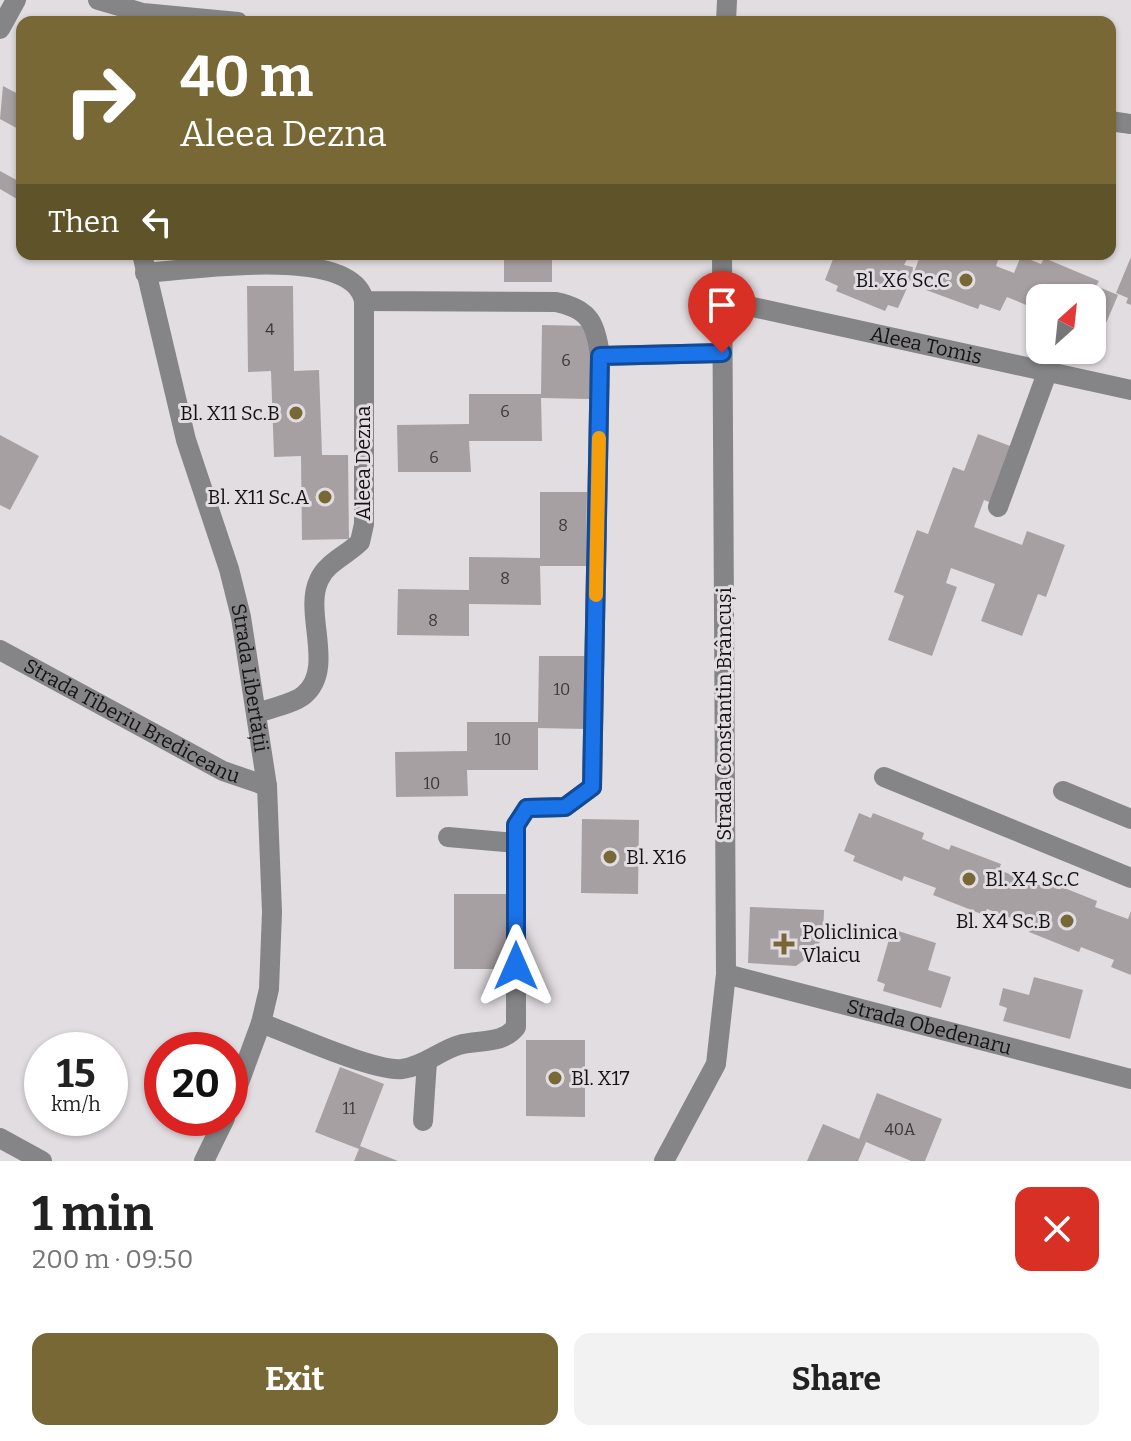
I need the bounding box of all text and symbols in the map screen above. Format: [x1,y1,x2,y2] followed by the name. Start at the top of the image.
[180,44,313,111] text: 40 m
[48,48,152,152] icon: right
[180,112,387,156] text: Aleea Dezna
[135,200,179,244] icon: left
[48,204,119,240] text: Then
[855,268,950,292] place label: Bl. X6 Sc.C
[688,271,756,353] pin
[957,271,975,289] marker: Bl. X6 Sc.C
[700,283,744,327] icon: arrive
[1026,284,1106,364] north arrow
[1026,284,1106,364] map controls
[265,320,275,339] house number: 4
[868,321,984,369] street label: Aleea Tomis
[561,351,571,370] house number: 6
[180,401,280,425] place label: Bl. X11 Sc.B
[500,402,510,421] house number: 6
[287,404,305,422] marker: Bl. X11 Sc.B
[351,406,375,520] street label: Aleea Dezna
[429,448,439,467] house number: 6
[208,485,310,509] place label: Bl. X11 Sc.A
[316,488,334,506] marker: Bl. X11 Sc.A
[558,516,568,535] house number: 8
[500,569,510,588] house number: 8
[712,587,737,841] street label: Strada Constantin Brâncuși
[226,601,274,754] street label: Strada Libertății
[428,611,438,630] house number: 8
[20,653,243,788] street label: Strada Tiberiu Brediceanu
[554,680,570,699] house number: 10
[495,730,511,749] house number: 10
[424,774,440,793] house number: 10
[626,845,686,869] place label: Bl. X16
[601,848,619,866] marker: Bl. X16
[985,867,1080,891] place label: Bl. X4 Sc.C
[960,870,978,888] marker: Bl. X4 Sc.C
[956,909,1051,933] place label: Bl. X4 Sc.B
[1058,912,1076,930] marker: Bl. X4 Sc.B
[802,920,898,967] place label: Policlinica Vlaicu
[474,924,558,1008] position arrow
[773,933,795,955] marker: Policlinica Vlaicu
[844,994,1014,1060] street label: Strada Obedenaru
[144,1032,248,1136] speed limit sign: 20
[56,1050,96,1098] text: 15
[571,1066,630,1090] place label: Bl. X17
[546,1069,564,1087] marker: Bl. X17
[51,1092,101,1116] text: km/h
[343,1099,356,1118] house number: 11
[885,1120,916,1139] house number: 40A
[32,1185,153,1243] text: 1 min
[1015,1187,1099,1271] button: close
[32,1244,193,1275] text: 200 m · 09:50
[32,1333,558,1425] button: Exit
[574,1333,1099,1425] button: Share

